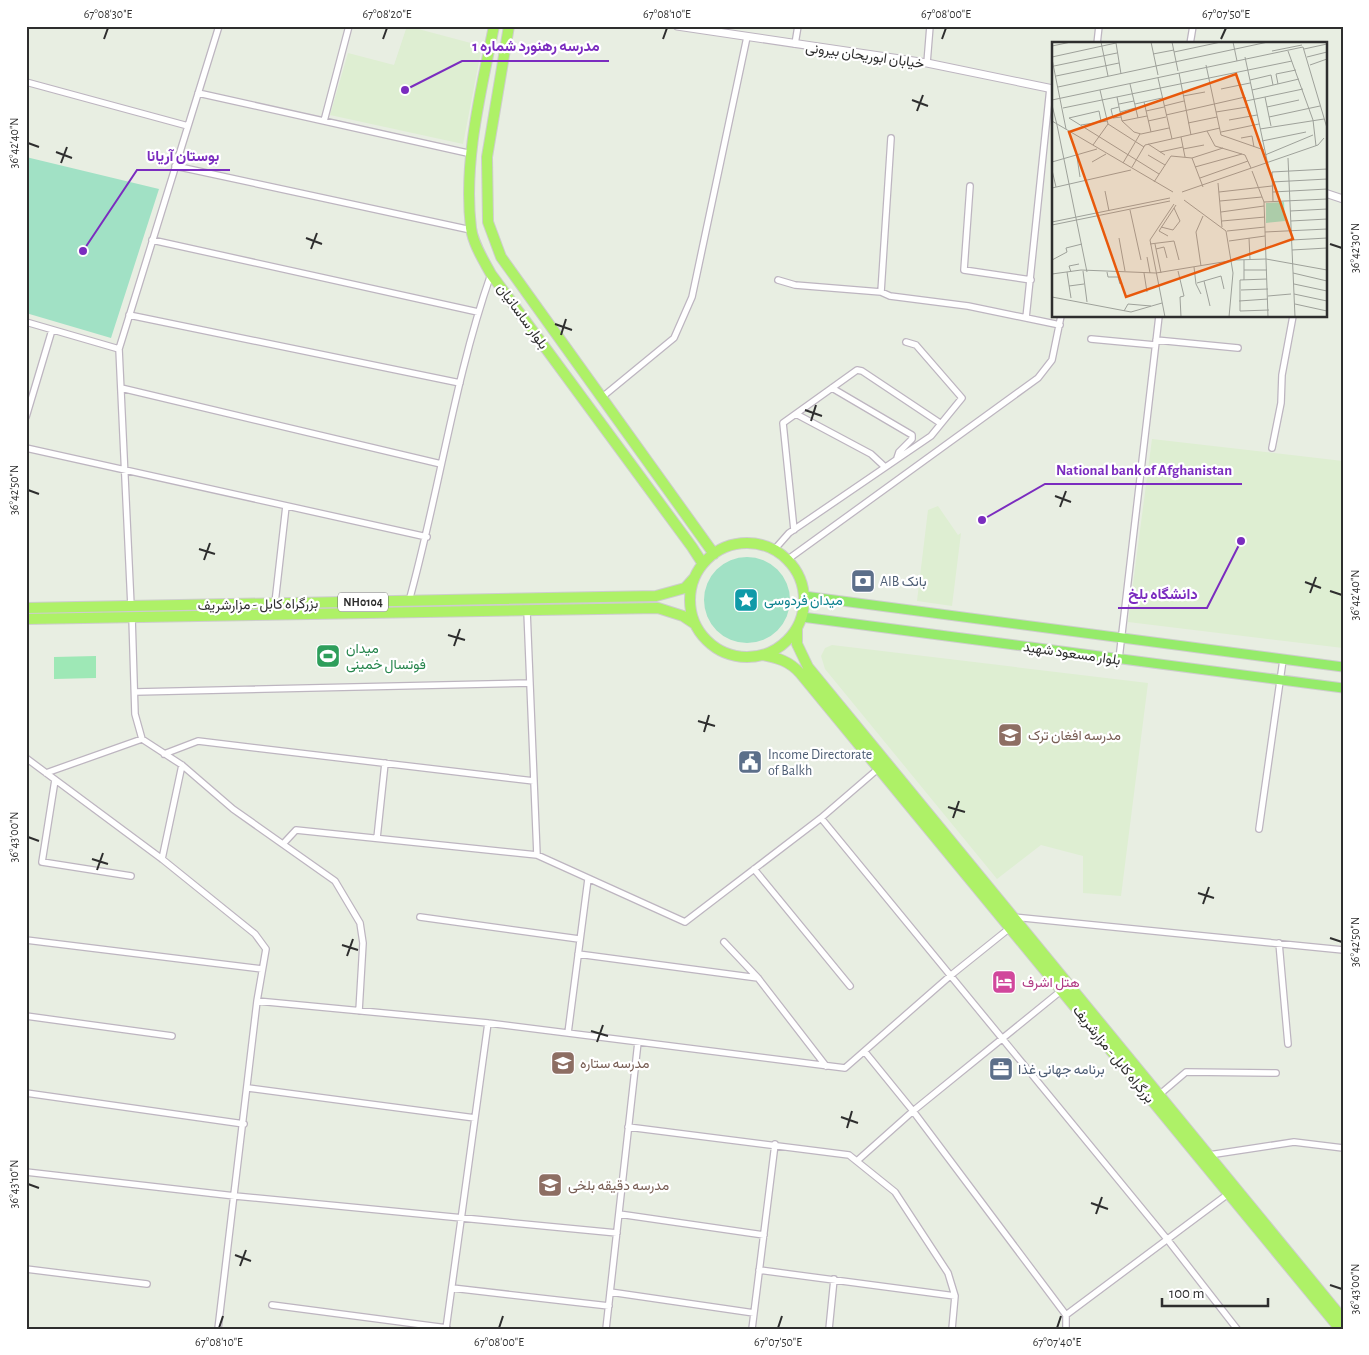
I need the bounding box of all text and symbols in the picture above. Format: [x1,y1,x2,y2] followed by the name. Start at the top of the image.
[84,8,133,20] text: 67°08'30"E
[362,8,412,20] text: 67°08'20"E
[643,8,691,20] text: 67°08'10"E
[921,8,971,20] text: 67°08'00"E
[1202,8,1250,20] text: 67°07'50"E
[462,31,609,61] callout: مدرسه رهنورد شماره 1
[472,39,600,55] text: مدرسه رهنورد شماره 1
[805,41,925,72] street label: خیابان ابوریحان بیرونی
[1052,42,1326,318] inset map
[8,118,20,169] text: 36°42'40"N
[137,140,230,170] callout: بوستان آریانا
[147,148,219,165] text: بوستان آریانا
[1349,223,1361,273] text: 36°42'30"N
[493,281,550,352] street label: بلوار ساسانیان
[1045,454,1242,484] callout: National bank of Afghanistan
[1056,463,1232,478] text: National bank of Afghanistan
[8,465,20,515] text: 36°42'50"N
[850,568,876,594] bank icon: AIB بانک
[1349,570,1361,621] text: 36°42'40"N
[880,575,927,590] place label: AIB بانک
[1118,578,1207,608] callout: دانشگاه بلخ
[1128,586,1198,604] text: دانشگاه بلخ
[733,587,759,613] place icon: میدان فردوسی
[338,592,388,612] road number: NH0104
[764,594,843,609] place label: میدان فردوسی
[198,596,318,614] street label: بزرگراه کابل - مزارشریف
[1022,640,1121,669] street label: بلوار مسعود شهید
[346,642,426,674] place label: میدان فوتسال خمینی
[315,643,341,669] sports icon: میدان فوتسال خمینی
[997,722,1023,748] school or university icon: مدرسه افغان ترک
[1028,729,1121,744] place label: مدرسه افغان ترک
[768,748,872,778] place label: Income Directorate of Balkh
[737,749,763,775] public building icon: Income Directorate of Balkh
[8,811,20,863] text: 36°43'00"N
[1349,917,1361,967] text: 36°42'50"N
[991,969,1017,995] hotel icon: هتل اشرف
[1022,976,1080,991] place label: هتل اشرف
[1069,1003,1157,1107] street label: بزرگراه کابل - مزارشریف
[550,1050,576,1076] school or university icon: مدرسه ستاره
[988,1056,1014,1082] office icon: برنامه جهانی غذا
[580,1057,650,1072] place label: مدرسه ستاره
[1018,1063,1105,1078] place label: برنامه جهانی غذا
[8,1160,20,1208] text: 36°43'10"N
[537,1172,563,1198] school or university icon: مدرسه دقيقه بلخى
[568,1179,669,1194] place label: مدرسه دقيقه بلخى
[1349,1263,1361,1315] text: 36°43'00"N
[1162,1275,1268,1307] scale bar
[1169,1286,1204,1301] text: 100 m
[195,1336,243,1348] text: 67°08'10"E
[474,1336,524,1348] text: 67°08'00"E
[754,1336,802,1348] text: 67°07'50"E
[1033,1336,1082,1348] text: 67°07'40"E

